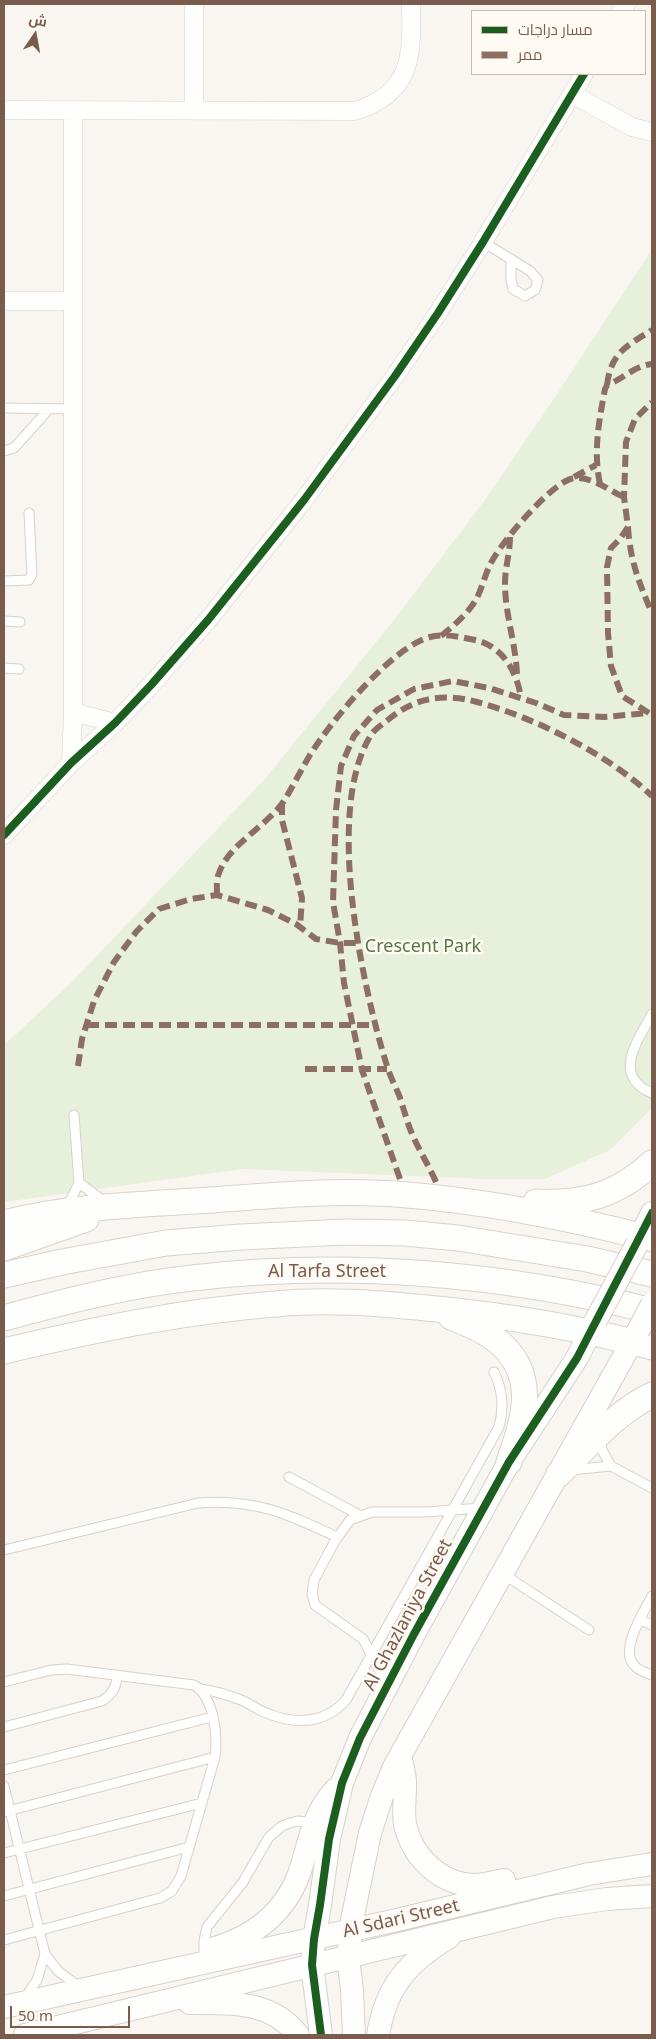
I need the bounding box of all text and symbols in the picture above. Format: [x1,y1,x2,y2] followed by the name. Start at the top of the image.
[27,9,49,31] text: ش
[10,10,60,60] north arrow
[471,10,646,75] legend
[518,19,593,39] text: مسار دراجات
[518,44,542,64] text: ممر
[365,936,481,958] park label: Crescent Park
[268,1261,386,1283] street label: Al Tarfa Street
[359,1536,457,1694] street label: Al Ghazlaniya Street
[341,1895,461,1943] street label: Al Sdari Street
[12,1996,132,2028] scale bar
[18,2005,53,2025] text: 50 m

